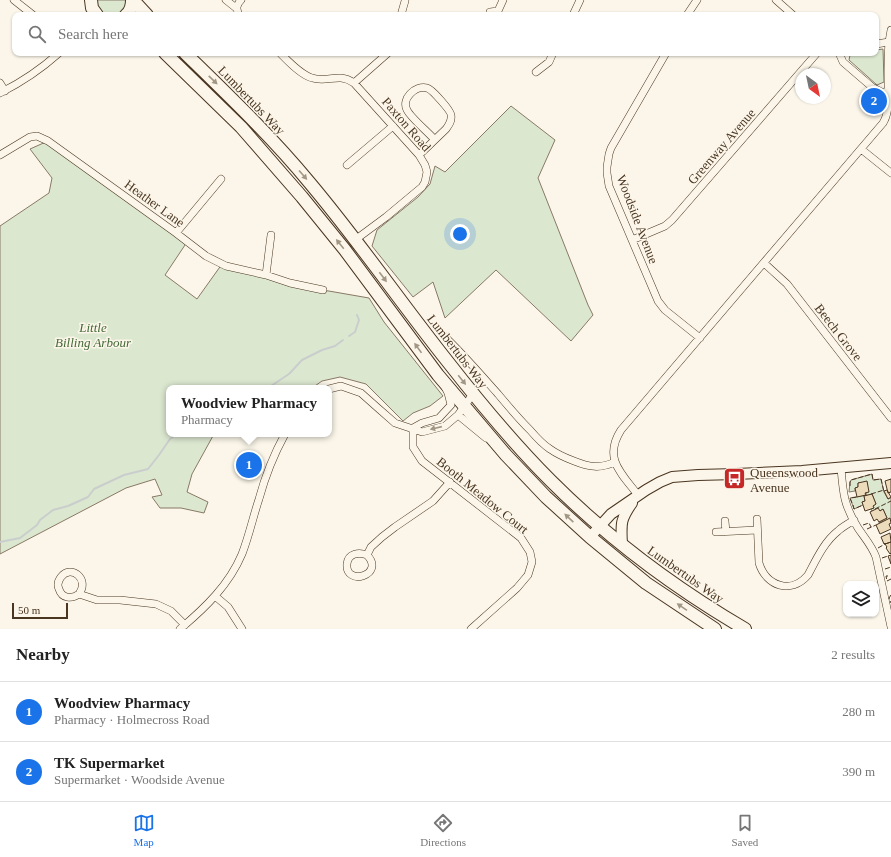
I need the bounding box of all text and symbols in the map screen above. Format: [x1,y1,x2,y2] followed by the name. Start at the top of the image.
[12,12,879,56] search box
[26,23,48,45] icon: search
[58,26,128,42] text: Search here
[215,63,288,138] street label: Lumbertubs Way
[795,68,831,104] north arrow
[208,75,218,85] one-way arrow
[861,86,887,116] pin: 2
[379,94,435,155] street label: Paxton Road
[684,105,758,187] street label: Greenway Avenue
[298,169,307,180] one-way arrow
[614,173,661,266] street label: Woodside Avenue
[122,177,188,230] street label: Heather Lane
[450,224,470,244] your location
[336,238,345,249] one-way arrow
[379,271,388,282] one-way arrow
[812,301,866,364] street label: Beech Grove
[424,311,491,392] street label: Lumbertubs Way
[55,320,132,350] park label: Little Billing Arbour
[414,343,422,354] one-way arrow
[458,375,466,385] one-way arrow
[166,385,332,437] popup
[181,395,317,411] text: Woodview Pharmacy
[181,412,233,427] text: Pharmacy
[430,426,443,432] one-way arrow
[236,450,262,480] pin: 1
[434,454,532,537] street label: Booth Meadow Court
[750,465,818,495] place label: Queenswood Avenue
[722,466,748,492] bus stop icon: Queenswood Avenue
[564,514,574,523] one-way arrow
[645,543,727,606] street label: Lumbertubs Way
[843,581,879,617] map controls
[843,581,879,617] button: layers
[12,601,68,620] scale bar
[677,603,687,611] one-way arrow
[18,604,40,616] text: 50 m
[16,645,70,664] text: Nearby
[831,647,875,662] text: 2 results
[54,695,190,711] text: Woodview Pharmacy
[26,704,32,719] text: 1
[842,704,875,719] text: 280 m
[54,712,210,727] text: Pharmacy · Holmecross Road
[54,755,164,771] text: TK Supermarket
[26,764,32,779] text: 2
[842,764,875,779] text: 390 m
[54,772,225,787] text: Supermarket · Woodside Avenue
[133,812,155,848] tab: Map
[420,812,466,848] tab: Directions
[731,812,758,848] tab: Saved

